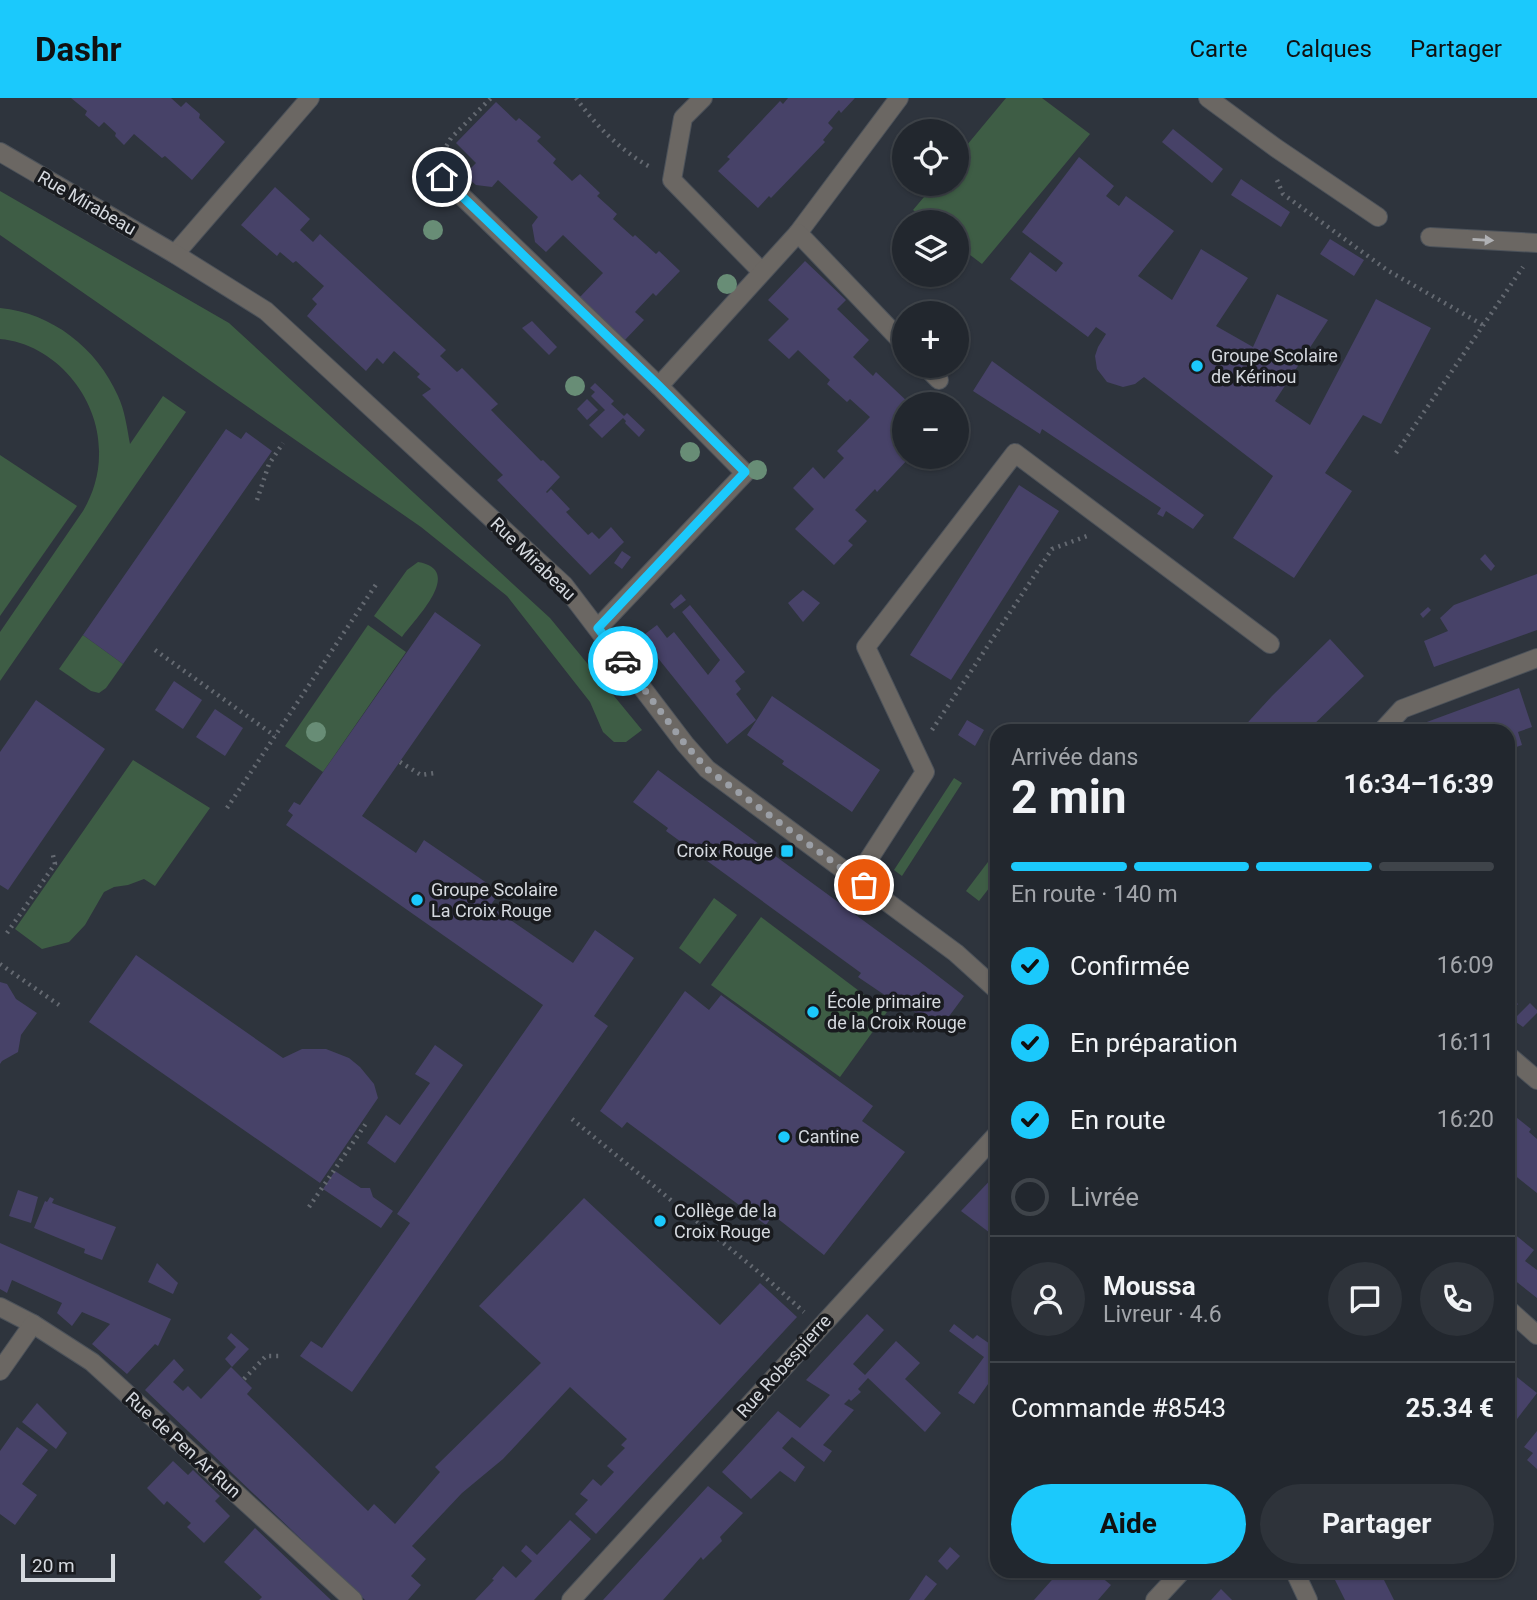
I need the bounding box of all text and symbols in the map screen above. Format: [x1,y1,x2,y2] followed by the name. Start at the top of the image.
[35,30,122,69] text: Dashr
[1189,35,1247,63] text: Carte
[1285,35,1372,63] text: Calques
[1410,35,1502,63] text: Partager
[892,119,969,469] map controls
[892,119,969,196] button: locate
[412,147,472,207] pin
[423,158,461,196] icon: home
[34,166,140,239] street label: Rue Mirabeau
[892,210,969,287] button: layers
[1473,235,1495,246] one-way arrow
[892,301,969,378] button: +
[1211,345,1338,387] place label: Groupe Scolaire de Kérinou
[1189,358,1205,374] marker: Groupe Scolaire de Kérinou
[892,392,969,469] button: −
[486,513,580,604] street label: Rue Mirabeau
[588,626,658,696] courier
[604,642,642,680] icon: car
[1011,744,1138,771] text: Arrivée dans
[1344,769,1494,799] text: 16:34–16:39
[1011,770,1127,824] text: 2 min
[676,840,773,861] place label: Croix Rouge
[779,843,795,859] marker: Croix Rouge
[834,855,894,915] pin
[845,866,883,904] icon: bag
[431,879,558,921] place label: Groupe Scolaire La Croix Rouge
[1011,881,1178,908] text: En route · 140 m
[409,892,425,908] marker: Groupe Scolaire La Croix Rouge
[1011,947,1049,985] icon: check
[1070,951,1190,981] text: Confirmée
[1437,952,1494,979] text: 16:09
[827,991,966,1033] place label: École primaire de la Croix Rouge
[805,1004,821,1020] marker: École primaire de la Croix Rouge
[1011,1024,1049,1062] icon: check
[1070,1028,1238,1058] text: En préparation
[1437,1029,1494,1056] text: 16:11
[1011,1101,1049,1139] icon: check
[1070,1105,1166,1135] text: En route
[1437,1106,1494,1133] text: 16:20
[798,1126,859,1147] place label: Cantine
[776,1129,792,1145] marker: Cantine
[1070,1182,1139,1212] text: Livrée
[674,1200,777,1242] place label: Collège de la Croix Rouge
[652,1213,668,1229] marker: Collège de la Croix Rouge
[1011,1262,1085,1336] button: person
[1328,1262,1402,1336] button: chat
[1420,1262,1494,1336] button: phone
[1103,1271,1196,1301] text: Moussa
[1103,1301,1222,1328] text: Livreur · 4.6
[732,1310,835,1421] street label: Rue Robespierre
[121,1387,245,1502] street label: Rue de Pen Ar Run
[1011,1393,1226,1423] text: Commande #8543
[1405,1393,1494,1423] text: 25.34 €
[1011,1484,1246,1564] button: Aide
[1260,1484,1494,1564] button: Partager
[21,1551,116,1583] scale bar
[32,1554,75,1577] text: 20 m

